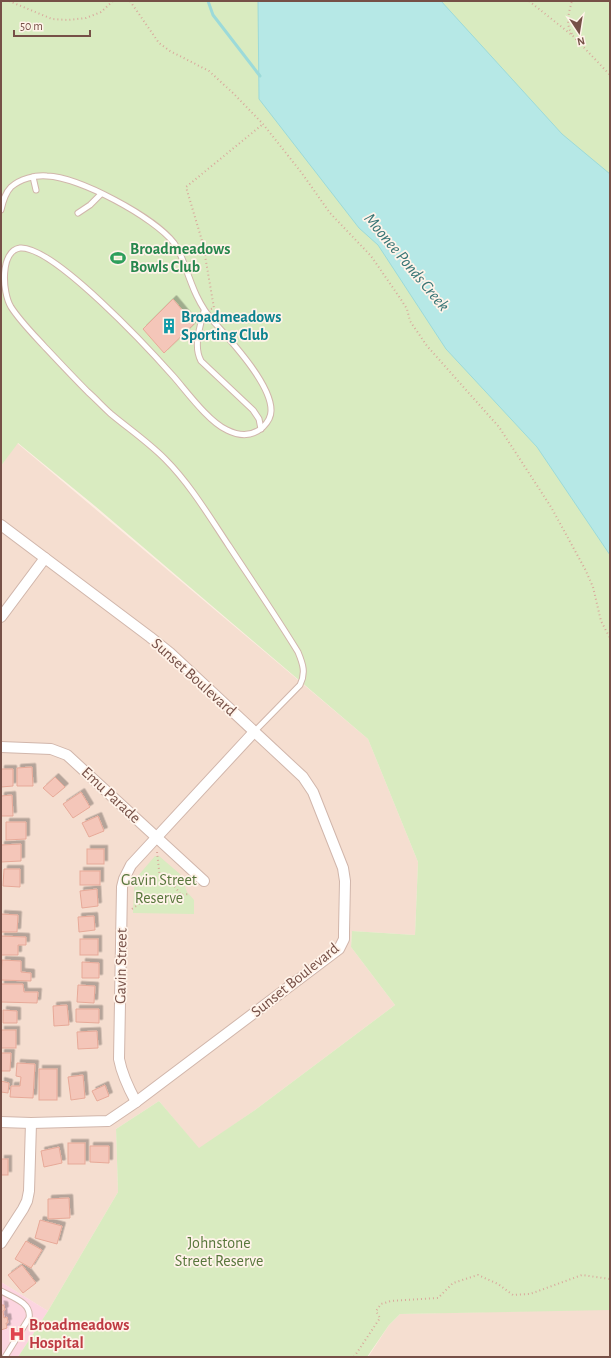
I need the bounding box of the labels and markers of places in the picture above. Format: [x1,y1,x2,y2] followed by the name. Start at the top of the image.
[130,241,230,275] place label: Broadmeadows Bowls Club
[109,249,127,267] sports icon: Broadmeadows Bowls Club
[181,309,281,343] place label: Broadmeadows Sporting Club
[160,317,178,335] building icon: Broadmeadows Sporting Club
[29,1317,129,1351] place label: Broadmeadows Hospital
[8,1325,26,1343] hospital icon: Broadmeadows Hospital

